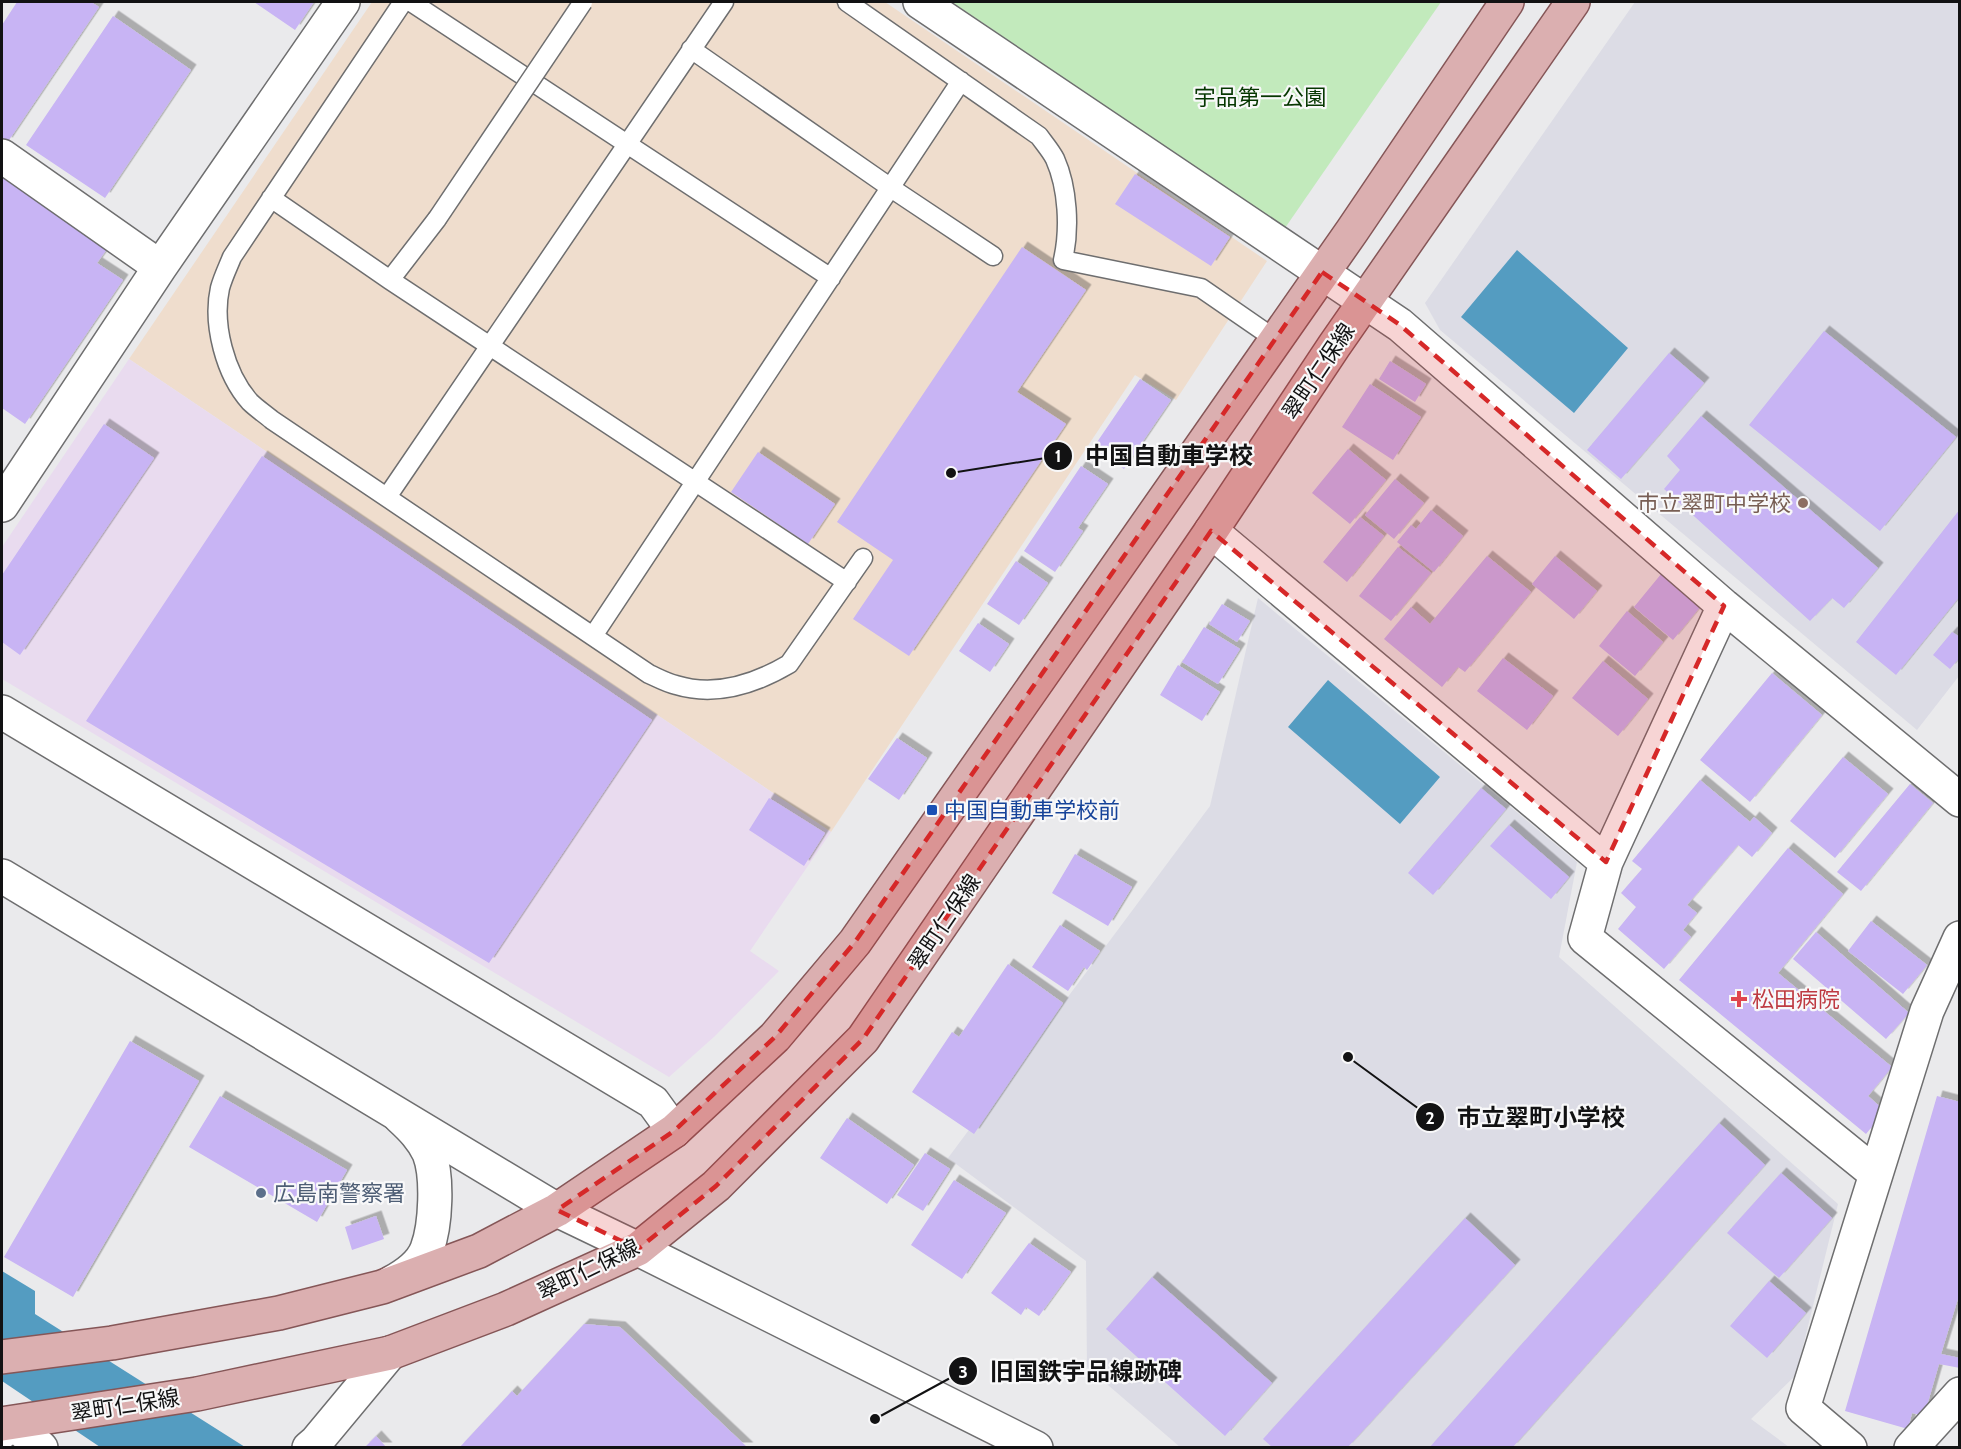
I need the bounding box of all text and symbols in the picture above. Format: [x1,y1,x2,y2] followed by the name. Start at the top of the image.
[1194,84,1326,111] park label: 宇品第一公園
[1276,318,1360,424] street label: 翠町仁保線
[1043,435,1265,477] callout: 中国自動車学校
[1085,441,1253,470] text: 中国自動車学校
[1055,445,1061,467] text: 1
[1637,490,1791,517] place label: 市立翠町中学校
[1796,496,1810,510] marker: 市立翠町中学校
[944,797,1120,824] place label: 中国自動車学校前
[925,803,939,817] marker: 中国自動車学校前
[902,869,986,975] street label: 翠町仁保線
[1752,986,1840,1013] place label: 松田病院
[1730,990,1748,1008] marker: 松田病院
[1415,1096,1637,1138] callout: 市立翠町小学校
[1457,1103,1625,1132] text: 市立翠町小学校
[1425,1107,1435,1129] text: 2
[273,1180,405,1207] place label: 広島南警察署
[254,1186,268,1200] marker: 広島南警察署
[533,1233,644,1306] street label: 翠町仁保線
[948,1350,1194,1392] callout: 旧国鉄宇品線跡碑
[990,1357,1182,1386] text: 旧国鉄宇品線跡碑
[958,1361,968,1383] text: 3
[69,1384,182,1427] street label: 翠町仁保線

